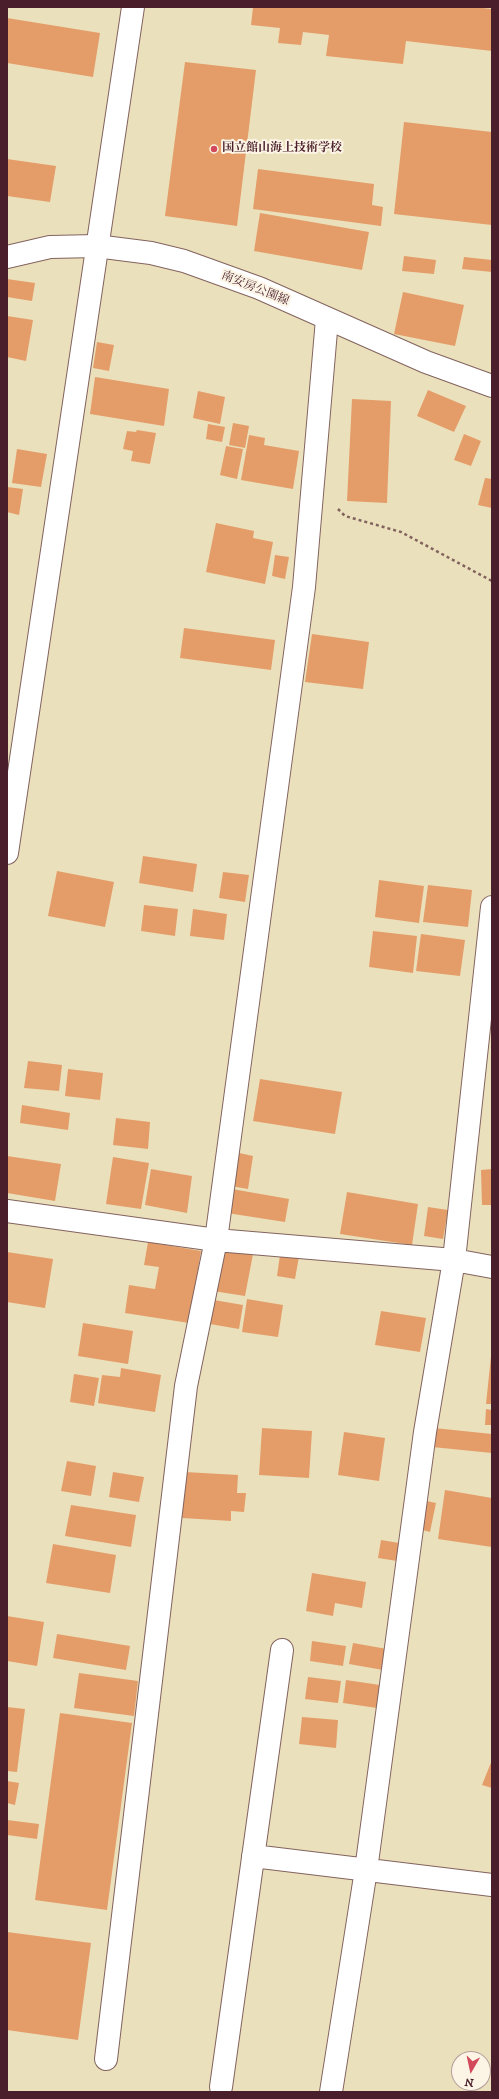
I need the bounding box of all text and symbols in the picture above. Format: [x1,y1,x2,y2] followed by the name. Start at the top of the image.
[222,142,342,156] place label: 国立館山海上技術学校
[209,144,219,154] marker: 国立館山海上技術学校
[219,269,291,309] street label: 南安房公園線
[451,2051,491,2091] north arrow
[464,2074,475,2089] text: N

